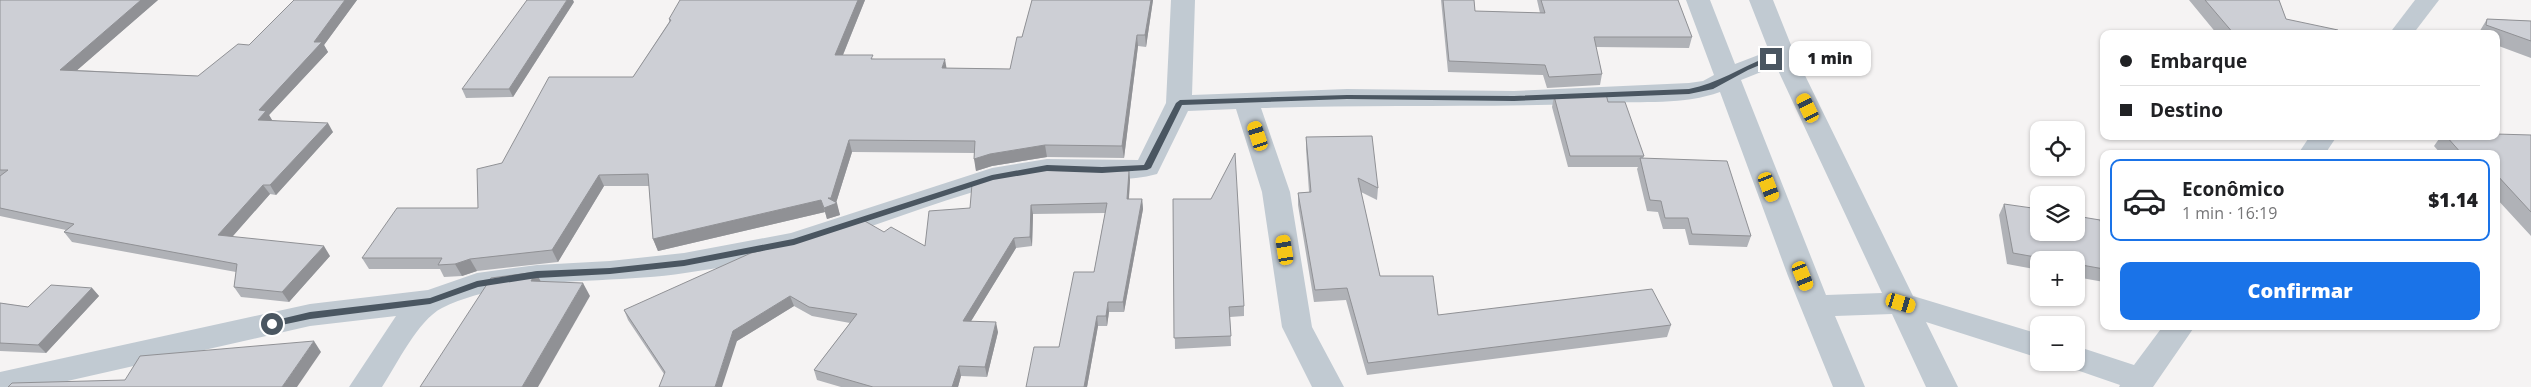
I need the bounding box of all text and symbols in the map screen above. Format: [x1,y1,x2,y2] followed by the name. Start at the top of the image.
[1788,42,1871,76] callout: 1 min
[1807,47,1853,69] text: 1 min
[1760,48,1782,70] route end
[2150,48,2247,74] text: Embarque
[1794,91,1821,125] car
[2150,97,2223,123] text: Destino
[1246,119,1269,153] car
[2030,121,2085,371] map controls
[2030,121,2085,176] button: locate
[1756,170,1781,204] car
[2182,176,2284,202] text: Econômico
[2122,178,2167,223] icon: car
[2030,186,2085,241] button: layers
[2428,187,2478,213] text: $1.14
[2182,202,2277,224] text: 1 min · 16:19
[1275,234,1294,266] car
[2030,251,2085,306] button: +
[1790,259,1815,293] car
[2120,262,2480,320] button: Confirmar
[1884,291,1917,315] car
[261,313,283,335] route start
[2030,316,2085,371] button: −

